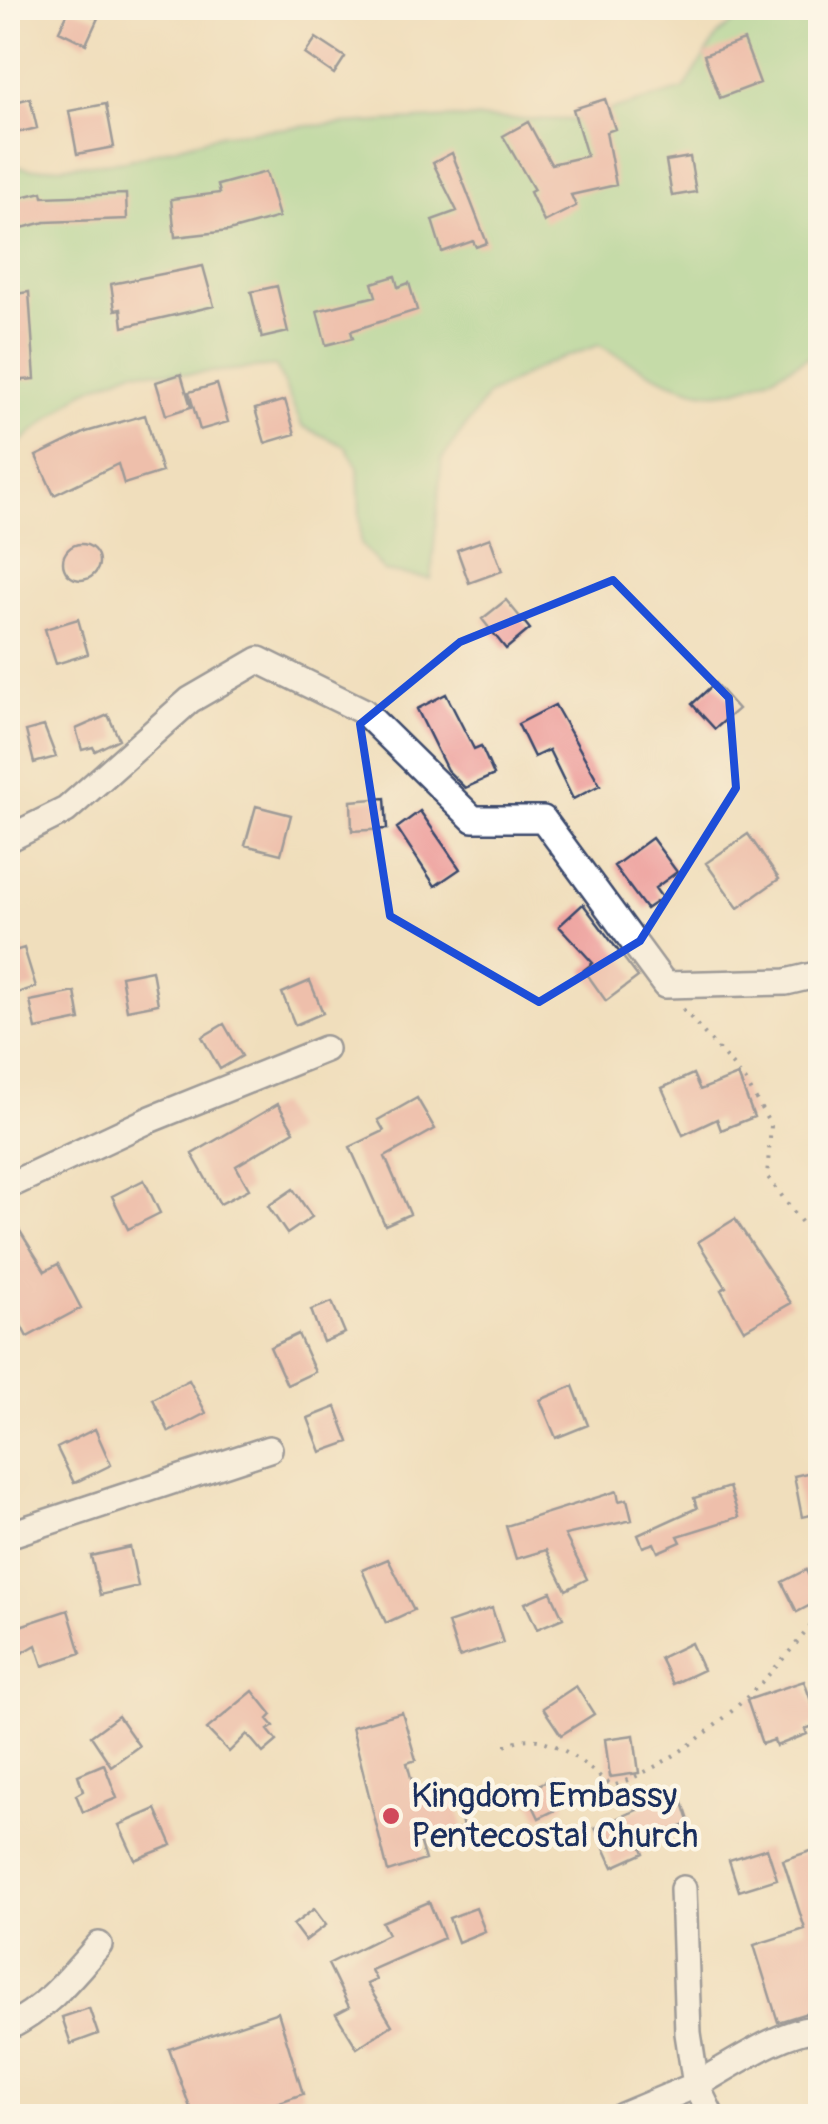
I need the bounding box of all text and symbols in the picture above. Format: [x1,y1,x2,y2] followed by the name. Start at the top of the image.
[411,1774,699,1858] place label: Kingdom Embassy Pentecostal Church
[380,1805,402,1827] marker: Kingdom Embassy Pentecostal Church

